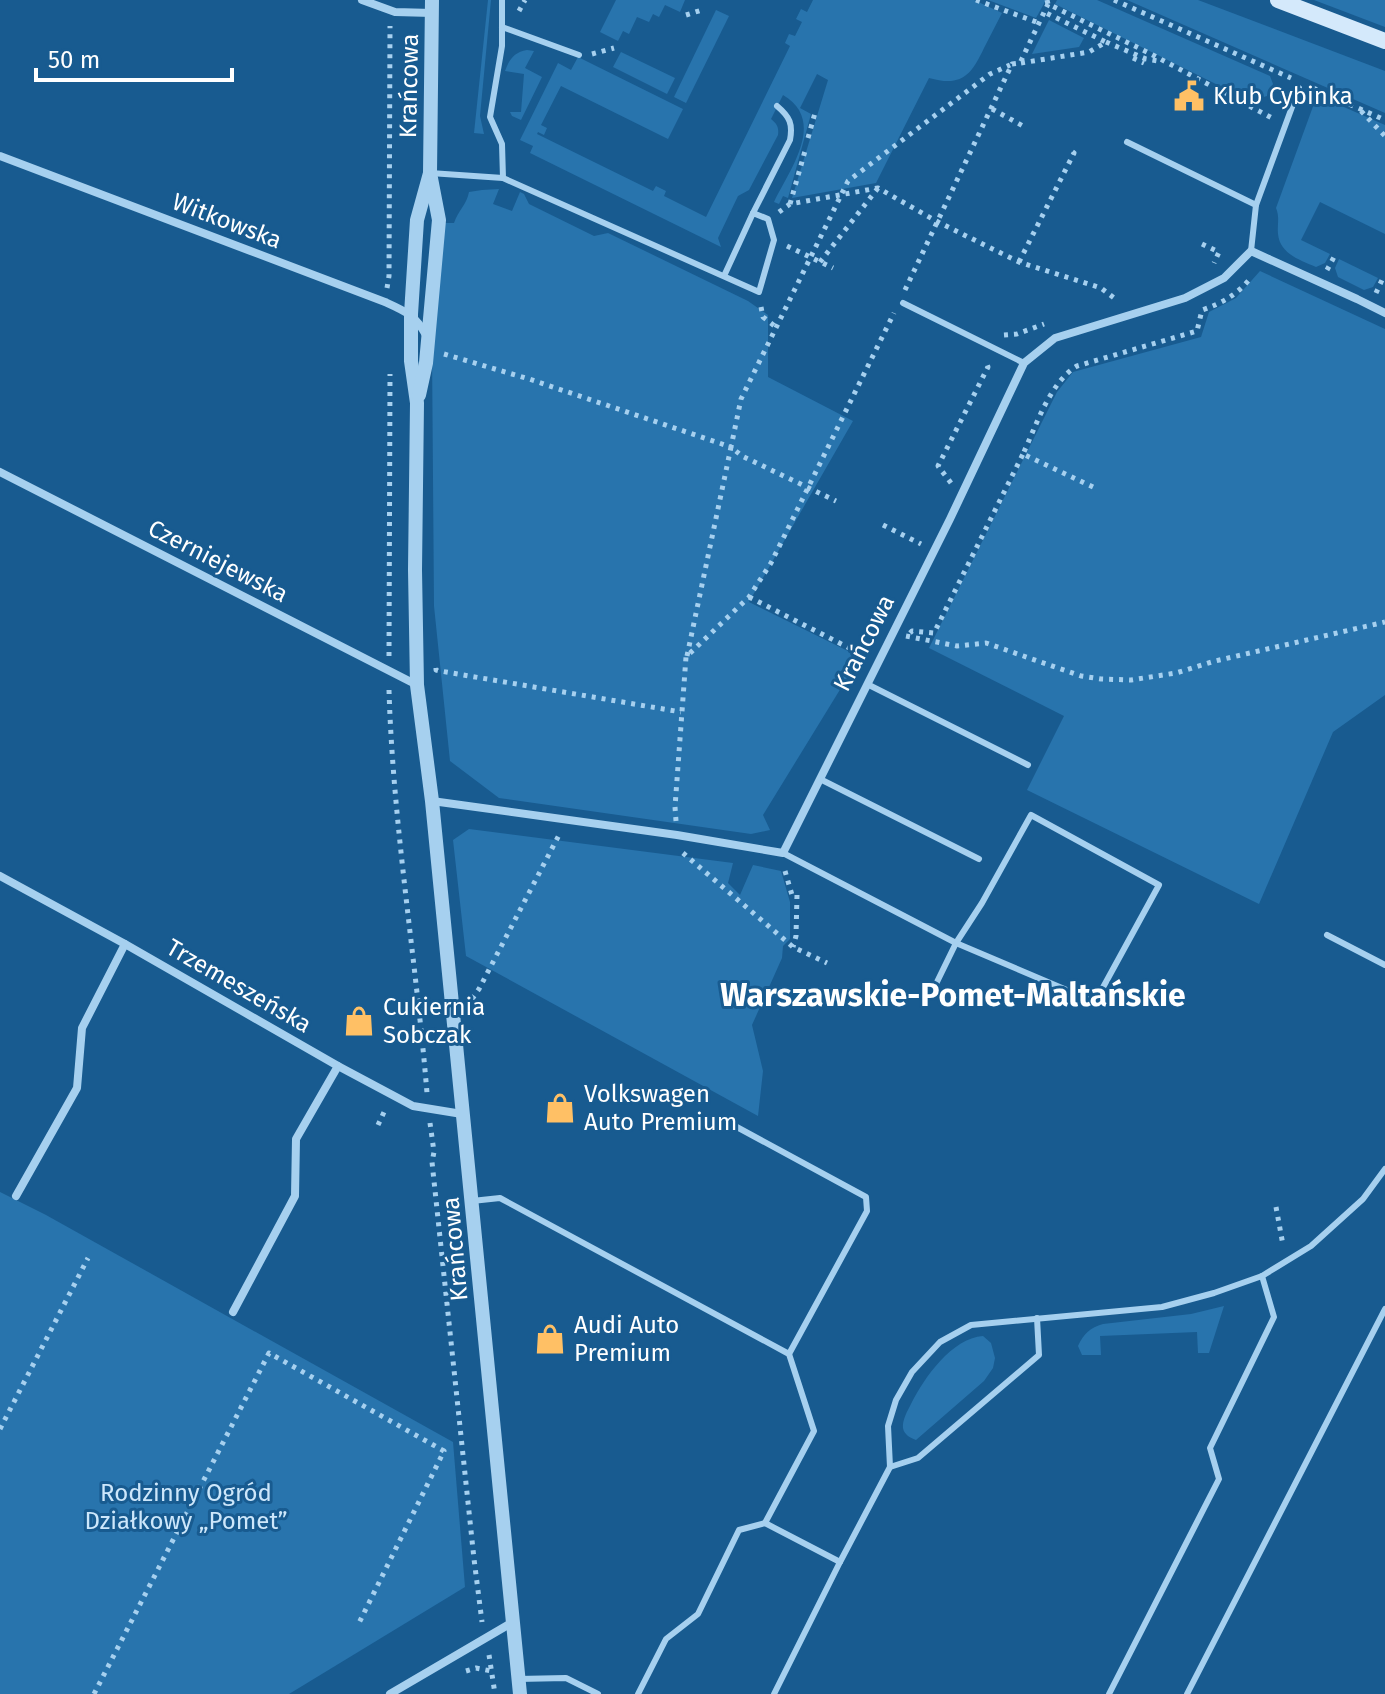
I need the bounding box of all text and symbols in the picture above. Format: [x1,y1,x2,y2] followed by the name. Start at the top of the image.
[36,32,232,82] scale bar
[394,33,424,139] street label: Krańcowa
[48,46,100,74] text: 50 m
[1172,79,1206,113] public building icon: Klub Cybinka
[1213,82,1353,110] place label: Klub Cybinka
[168,187,286,255] street label: Witkowska
[143,514,293,608] street label: Czerniejewska
[828,590,900,696] street label: Krańcowa
[162,933,316,1039] street label: Trzemeszeńska
[720,976,1186,1014] district label: Warszawskie-Pomet-Maltańskie
[383,993,485,1049] place label: Cukiernia Sobczak
[342,1004,376,1038] shop icon: Cukiernia Sobczak
[584,1080,737,1136] place label: Volkswagen Auto Premium
[543,1091,577,1125] shop icon: Volkswagen Auto Premium
[436,1196,474,1302] street label: Krańcowa
[574,1311,679,1367] place label: Audi Auto Premium
[533,1322,567,1356] shop icon: Audi Auto Premium
[85,1479,287,1535] park label: Rodzinny Ogród Działkowy „Pomet”

